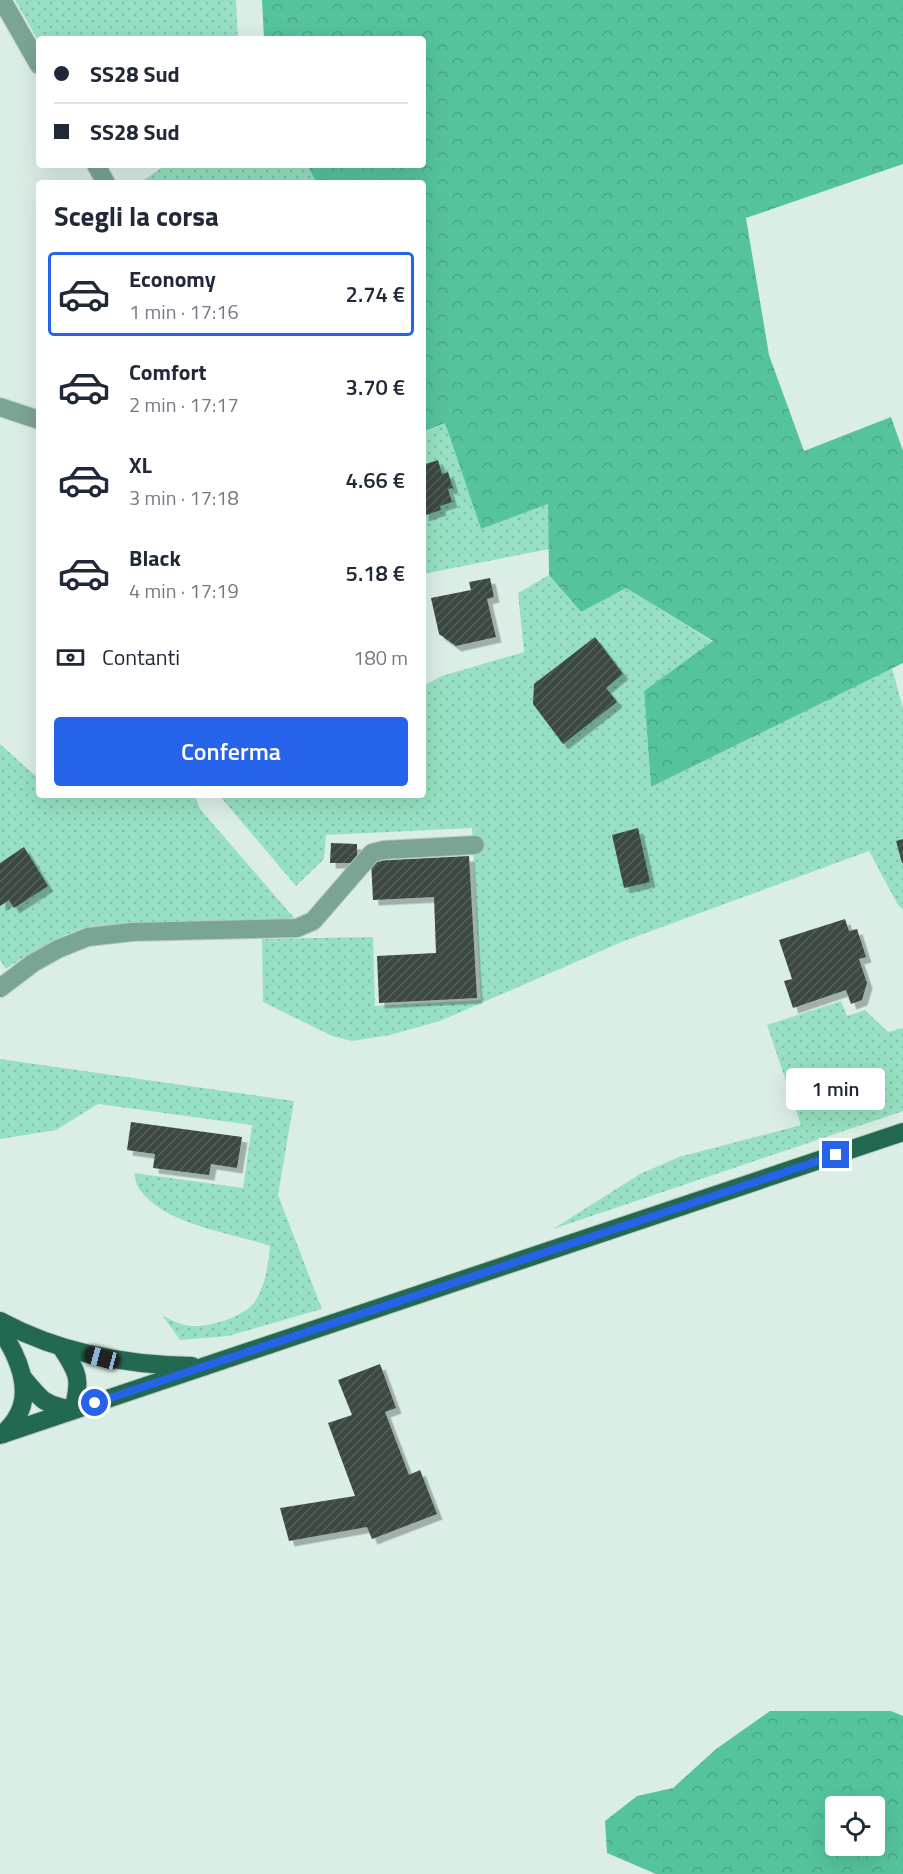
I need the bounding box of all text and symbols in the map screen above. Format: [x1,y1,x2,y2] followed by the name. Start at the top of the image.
[90,57,180,91] text: SS28 Sud
[90,115,180,149] text: SS28 Sud
[54,195,219,236] text: Scegli la corsa
[129,262,216,296] text: Economy
[57,267,111,321] icon: car
[346,277,405,311] text: 2.74 €
[129,296,239,327] text: 1 min · 17:16
[129,355,207,389] text: Comfort
[57,360,111,414] icon: car
[346,370,405,404] text: 3.70 €
[129,389,239,420] text: 2 min · 17:17
[129,448,152,482] text: XL
[57,453,111,507] icon: car
[346,463,405,497] text: 4.66 €
[129,482,239,513] text: 3 min · 17:18
[129,541,181,575] text: Black
[57,546,111,600] icon: car
[346,556,405,590] text: 5.18 €
[129,575,239,606] text: 4 min · 17:19
[102,640,180,674] text: Contanti
[54,641,87,674] icon: cash
[353,642,408,673] text: 180 m
[54,717,408,786] button: Conferma
[786,1068,886,1110] callout: 1 min
[811,1073,860,1104] text: 1 min
[822,1141,849,1168] route end
[82,1345,122,1371] car
[81,1389,108,1416] route start
[825,1796,885,1856] map controls
[825,1796,885,1856] button: locate

